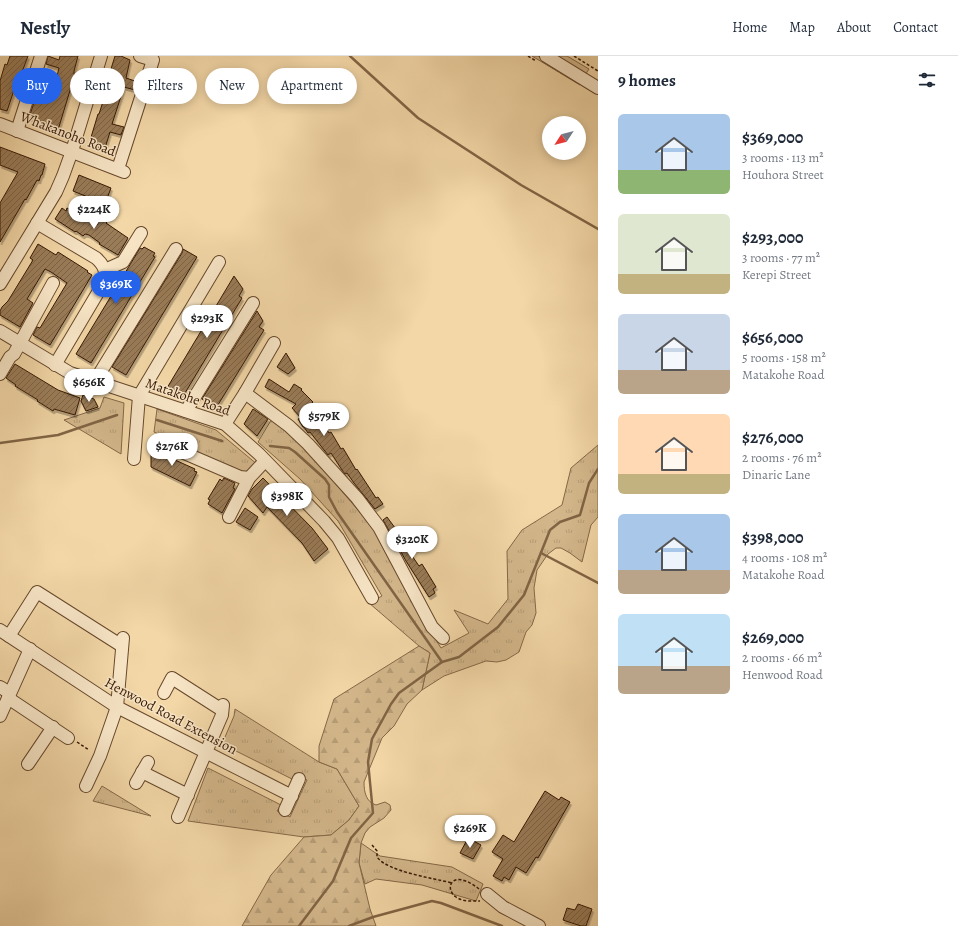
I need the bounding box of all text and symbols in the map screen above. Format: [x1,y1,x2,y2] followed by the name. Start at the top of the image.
[20,15,70,41] text: Nestly
[732,18,767,37] text: Home
[789,18,815,37] text: Map
[837,18,871,37] text: About
[893,18,938,37] text: Contact
[12,68,62,104] chip: Buy
[70,68,125,104] chip: Rent
[133,68,197,104] chip: Filters
[205,68,259,104] chip: New
[267,68,357,104] chip: Apartment
[618,69,676,92] text: 9 homes
[916,69,938,91] icon: filters
[16,107,119,161] street label: Whakanoho Road
[542,116,586,160] north arrow
[542,116,586,160] map controls
[742,126,803,149] text: $369,000
[650,130,698,178] icon: home
[742,149,824,166] text: 3 rooms · 113 m²
[742,166,824,183] text: Houhora Street
[66,196,122,230] pin: $224K
[77,200,111,217] text: $224K
[742,226,804,249] text: $293,000
[650,230,698,278] icon: home
[742,249,820,266] text: 3 rooms · 77 m²
[742,266,811,283] text: Kerepi Street
[88,271,144,305] pin: $369K
[100,275,132,292] text: $369K
[179,305,235,339] pin: $293K
[191,309,223,326] text: $293K
[742,326,803,349] text: $656,000
[650,330,698,378] icon: home
[742,349,826,366] text: 5 rooms · 158 m²
[742,366,824,383] text: Matakohe Road
[61,369,117,403] pin: $656K
[73,373,105,390] text: $656K
[143,374,233,421] street label: Matakohe Road
[296,403,352,437] pin: $579K
[308,407,340,424] text: $579K
[742,426,804,449] text: $276,000
[650,430,698,478] icon: home
[144,433,200,467] pin: $276K
[156,437,188,454] text: $276K
[742,449,821,466] text: 2 rooms · 76 m²
[742,466,810,483] text: Dinaric Lane
[259,483,315,517] pin: $398K
[271,487,303,504] text: $398K
[384,526,440,560] pin: $320K
[742,526,804,549] text: $398,000
[395,530,429,547] text: $320K
[650,530,698,578] icon: home
[742,549,827,566] text: 4 rooms · 108 m²
[742,566,824,583] text: Matakohe Road
[742,626,804,649] text: $269,000
[650,630,698,678] icon: home
[742,649,822,666] text: 2 rooms · 66 m²
[742,666,823,683] text: Henwood Road
[101,673,241,759] street label: Henwood Road Extension
[442,815,498,849] pin: $269K
[454,819,486,836] text: $269K

